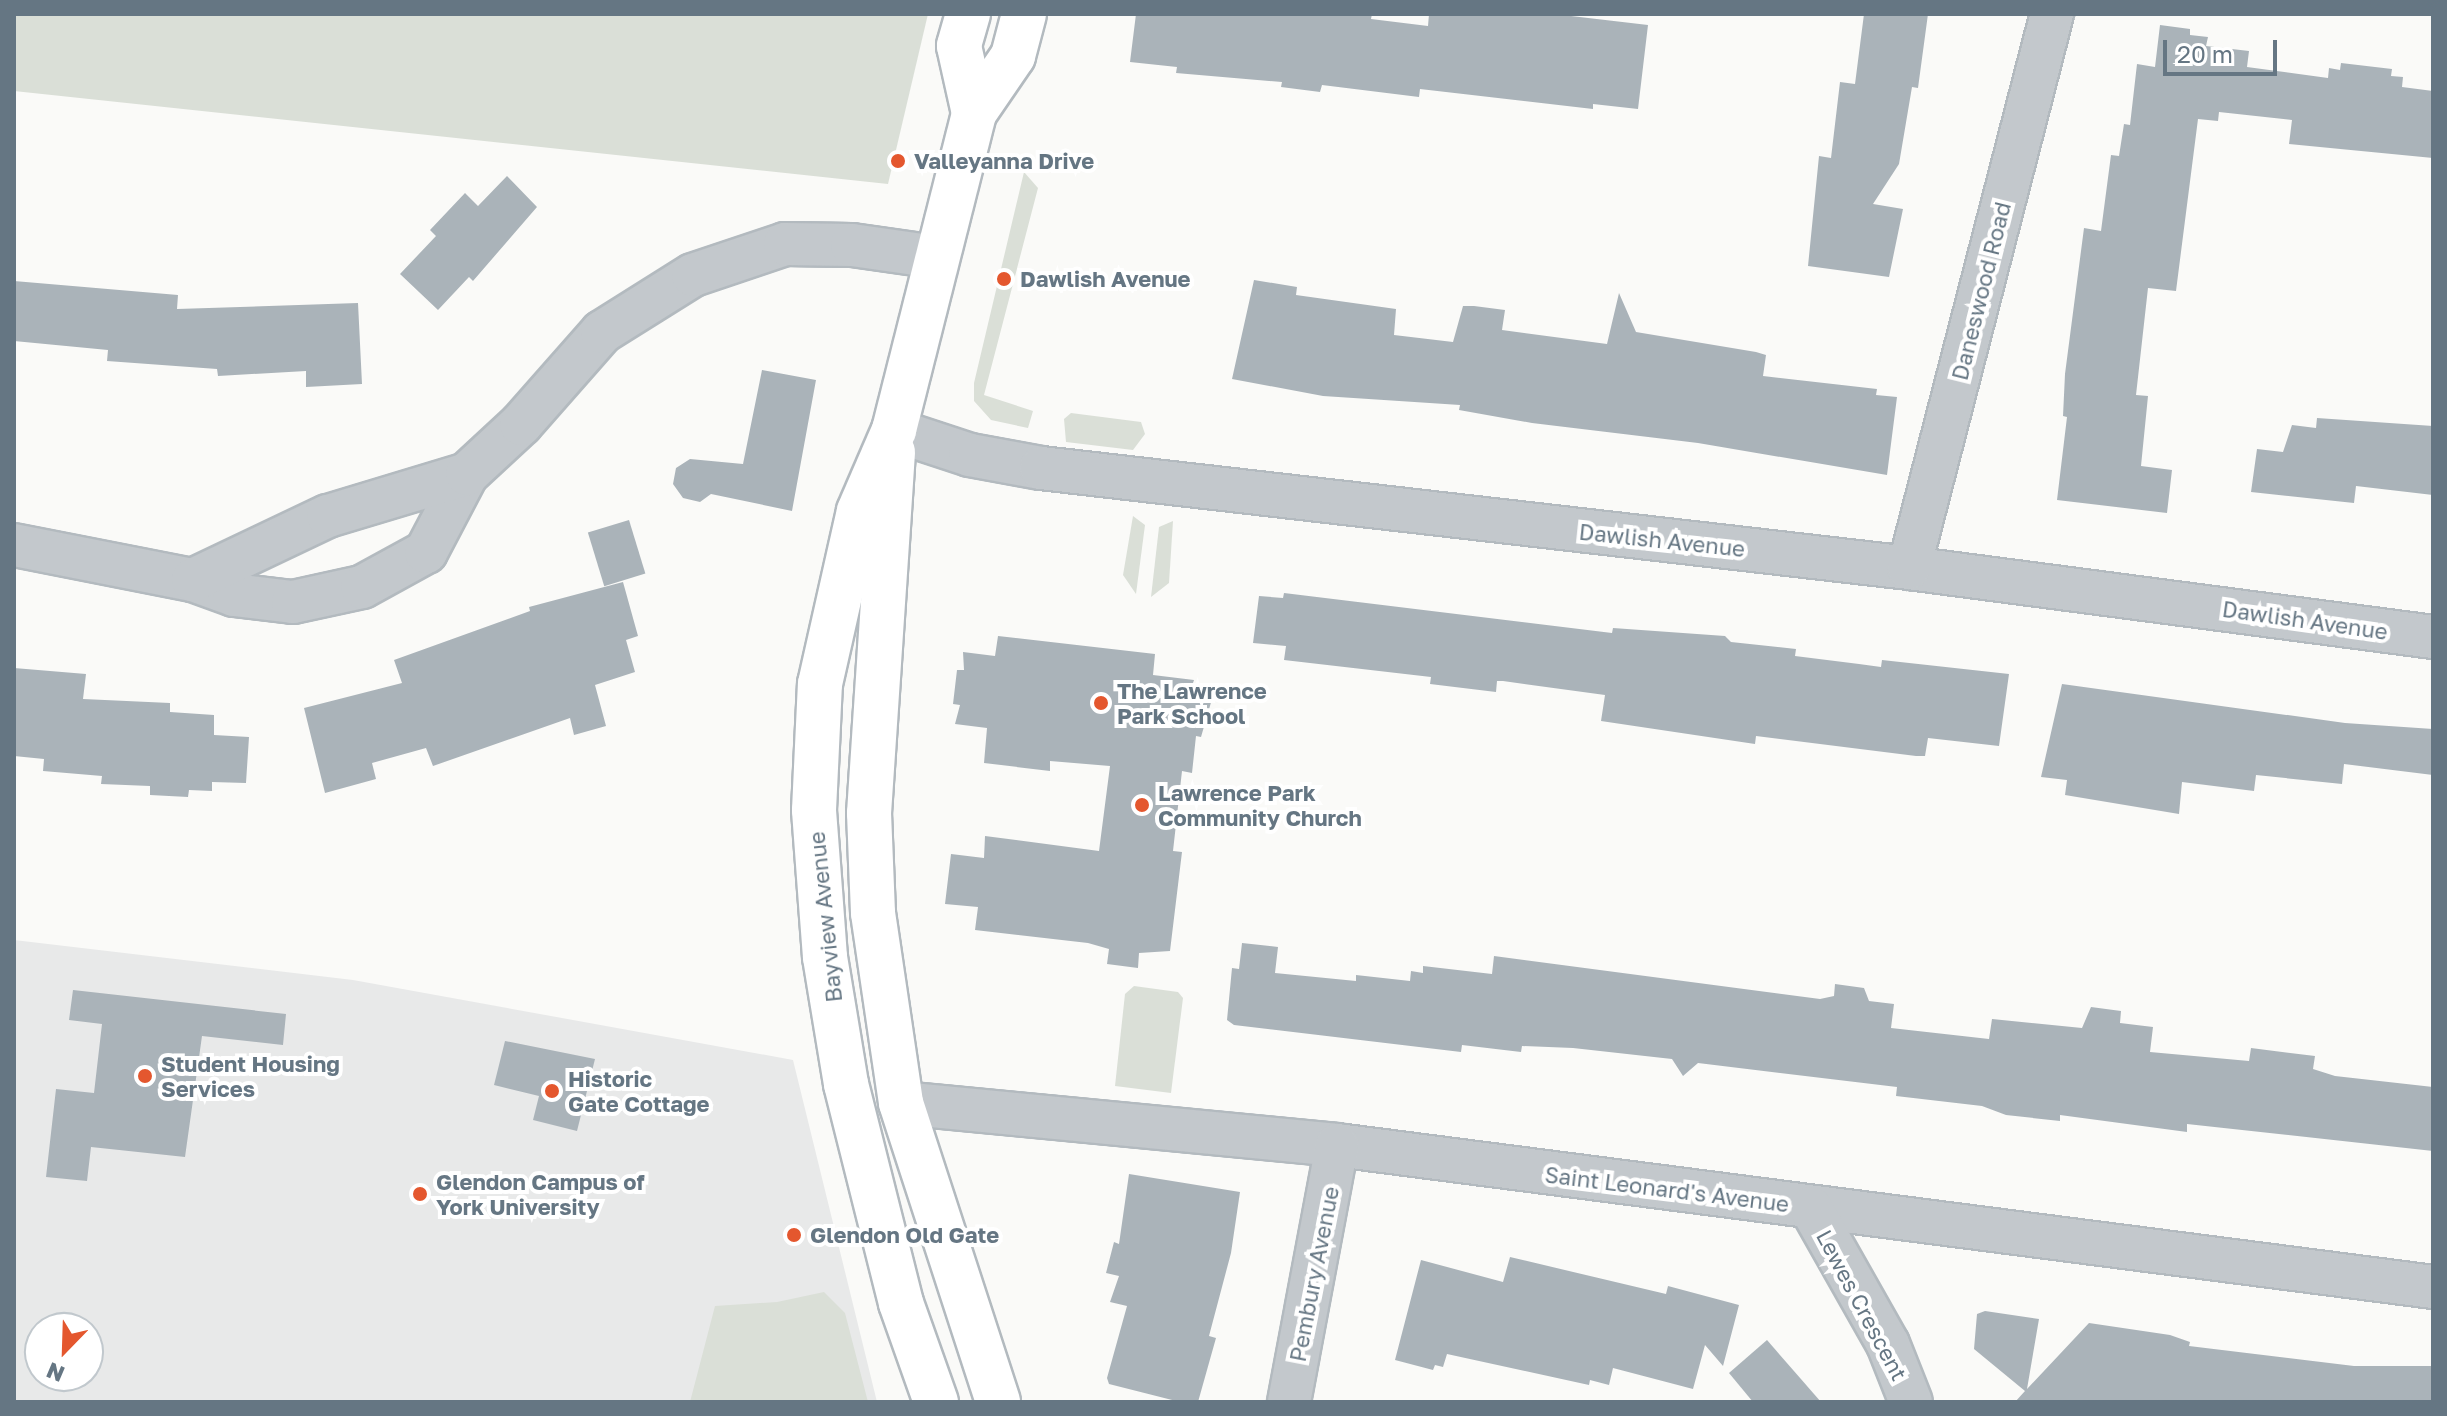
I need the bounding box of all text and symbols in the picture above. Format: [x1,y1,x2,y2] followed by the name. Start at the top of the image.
[2167,24,2281,74] scale bar
[2177,39,2233,68] text: 20 m
[914,148,1094,174] place label: Valleyanna Drive
[889,152,907,170] marker: Valleyanna Drive
[1946,199,2016,383] street label: Daneswood Road
[1020,266,1191,292] place label: Dawlish Avenue
[995,270,1013,288] marker: Dawlish Avenue
[1578,518,1746,562] street label: Dawlish Avenue
[2221,595,2389,645] street label: Dawlish Avenue
[1117,677,1267,728] place label: The Lawrence Park School
[1092,694,1110,712] marker: The Lawrence Park School
[1158,779,1362,830] place label: Lawrence Park Community Church
[1133,796,1151,814] marker: Lawrence Park Community Church
[803,830,847,1004] street label: Bayview Avenue
[161,1050,340,1102] place label: Student Housing Services
[568,1065,710,1116] place label: Historic Gate Cottage
[136,1067,154,1085] marker: Student Housing Services
[543,1082,561,1100] marker: Historic Gate Cottage
[1543,1161,1791,1217] street label: Saint Leonard's Avenue
[436,1168,644,1220] place label: Glendon Campus of York University
[1284,1184,1344,1364] street label: Pembury Avenue
[411,1185,429,1203] marker: Glendon Campus of York University
[810,1222,999,1248] place label: Glendon Old Gate
[1811,1225,1913,1385] street label: Lewes Crescent
[785,1226,803,1244] marker: Glendon Old Gate
[24,1312,104,1392] north arrow
[42,1357,68,1388] text: N

